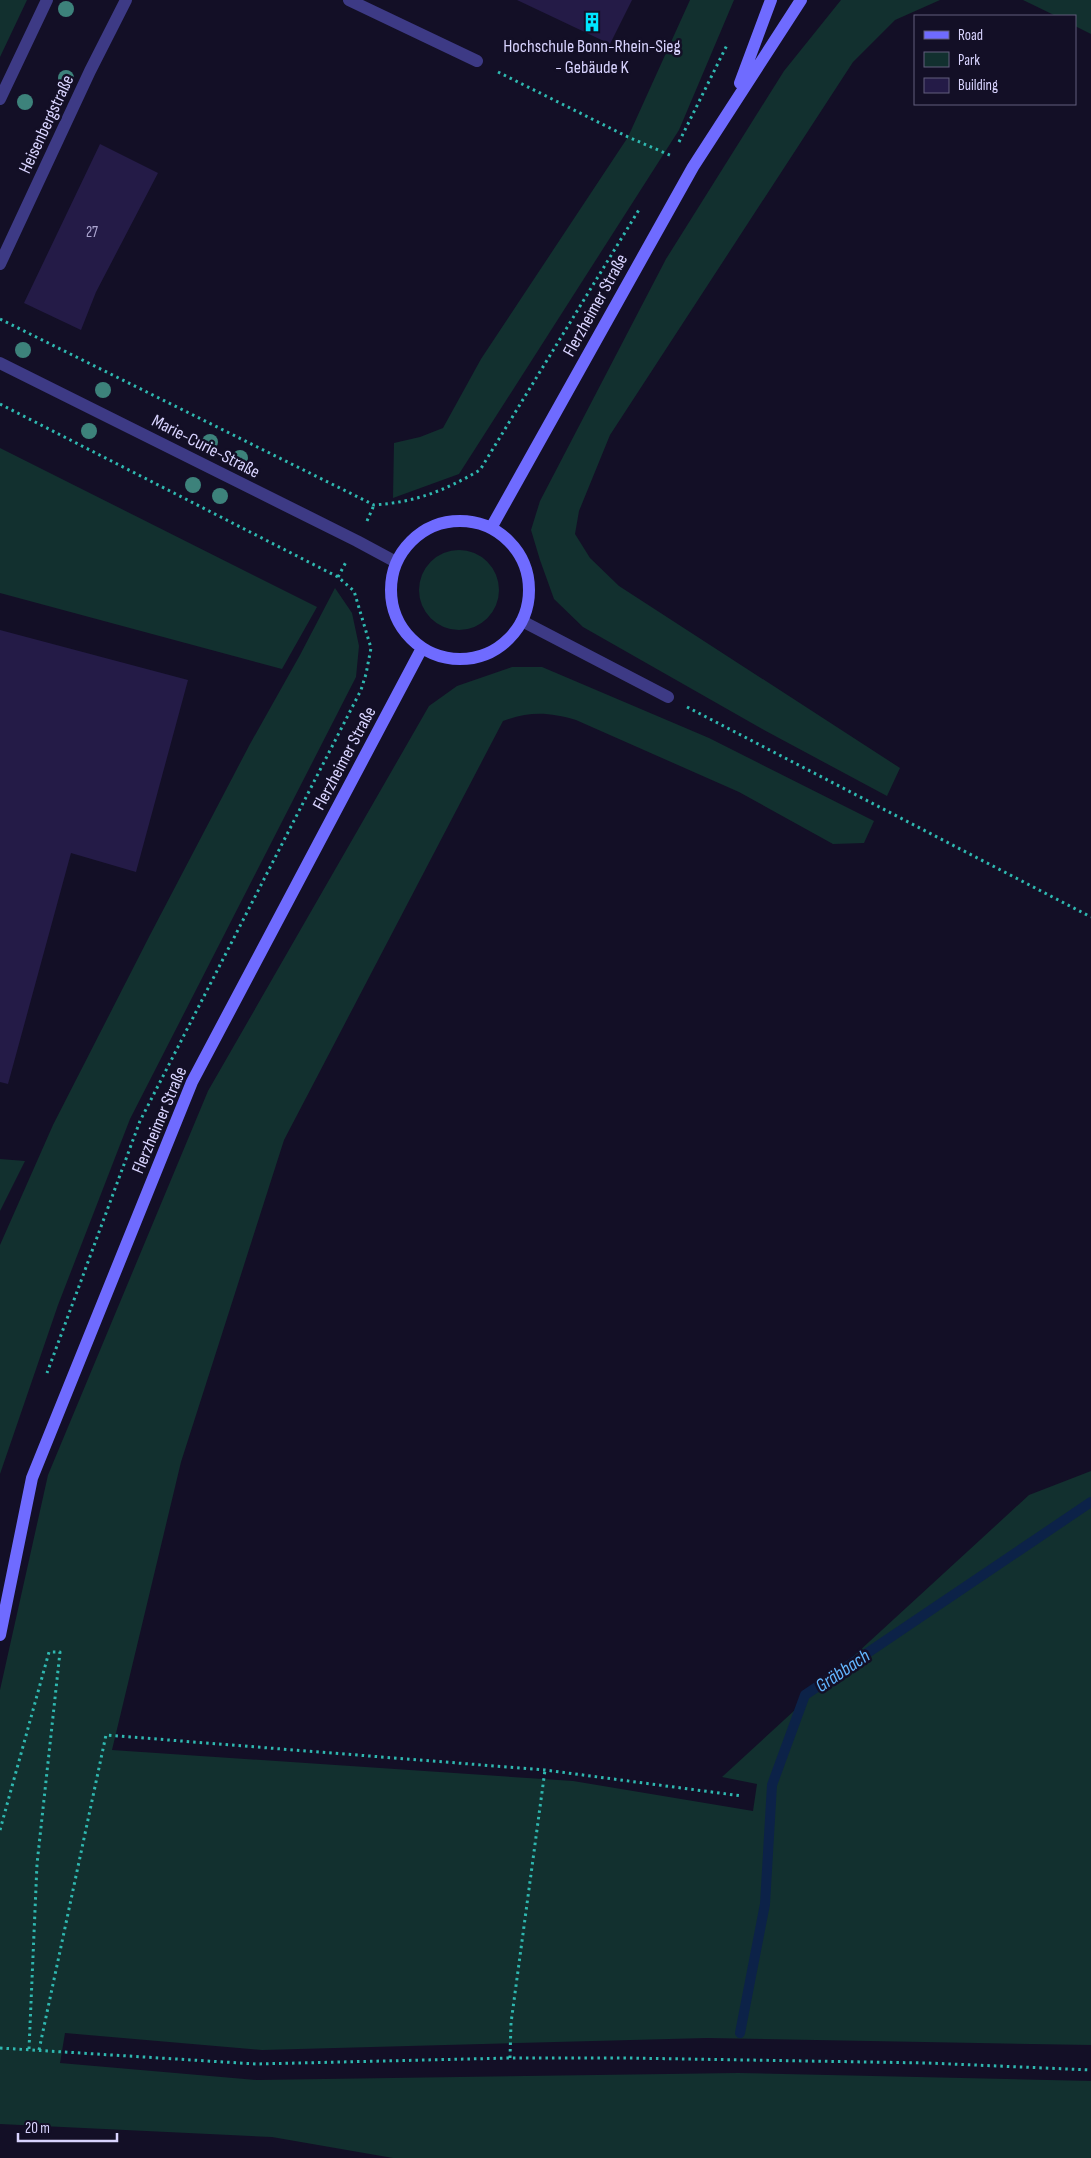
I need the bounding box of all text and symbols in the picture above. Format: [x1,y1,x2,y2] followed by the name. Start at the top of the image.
[581,11,603,33] building icon: Hochschule Bonn-Rhein-Sieg - Gebäude K
[914,15,1076,105] legend
[958,26,983,45] text: Road
[503,36,681,78] place label: Hochschule Bonn-Rhein-Sieg - Gebäude K
[958,51,980,70] text: Park
[14,72,78,177] street label: Heisenbergstraße
[958,76,998,95] text: Building
[86,223,98,242] house number: 27
[559,250,632,360] street label: Flerzheimer Straße
[148,410,263,483] street label: Marie-Curie-Straße
[308,703,380,813] street label: Flerzheimer Straße
[128,1064,191,1177] street label: Flerzheimer Straße
[811,1645,874,1698] water label: Gräbbach
[18,2110,116,2142] scale bar
[25,2119,50,2138] text: 20 m

